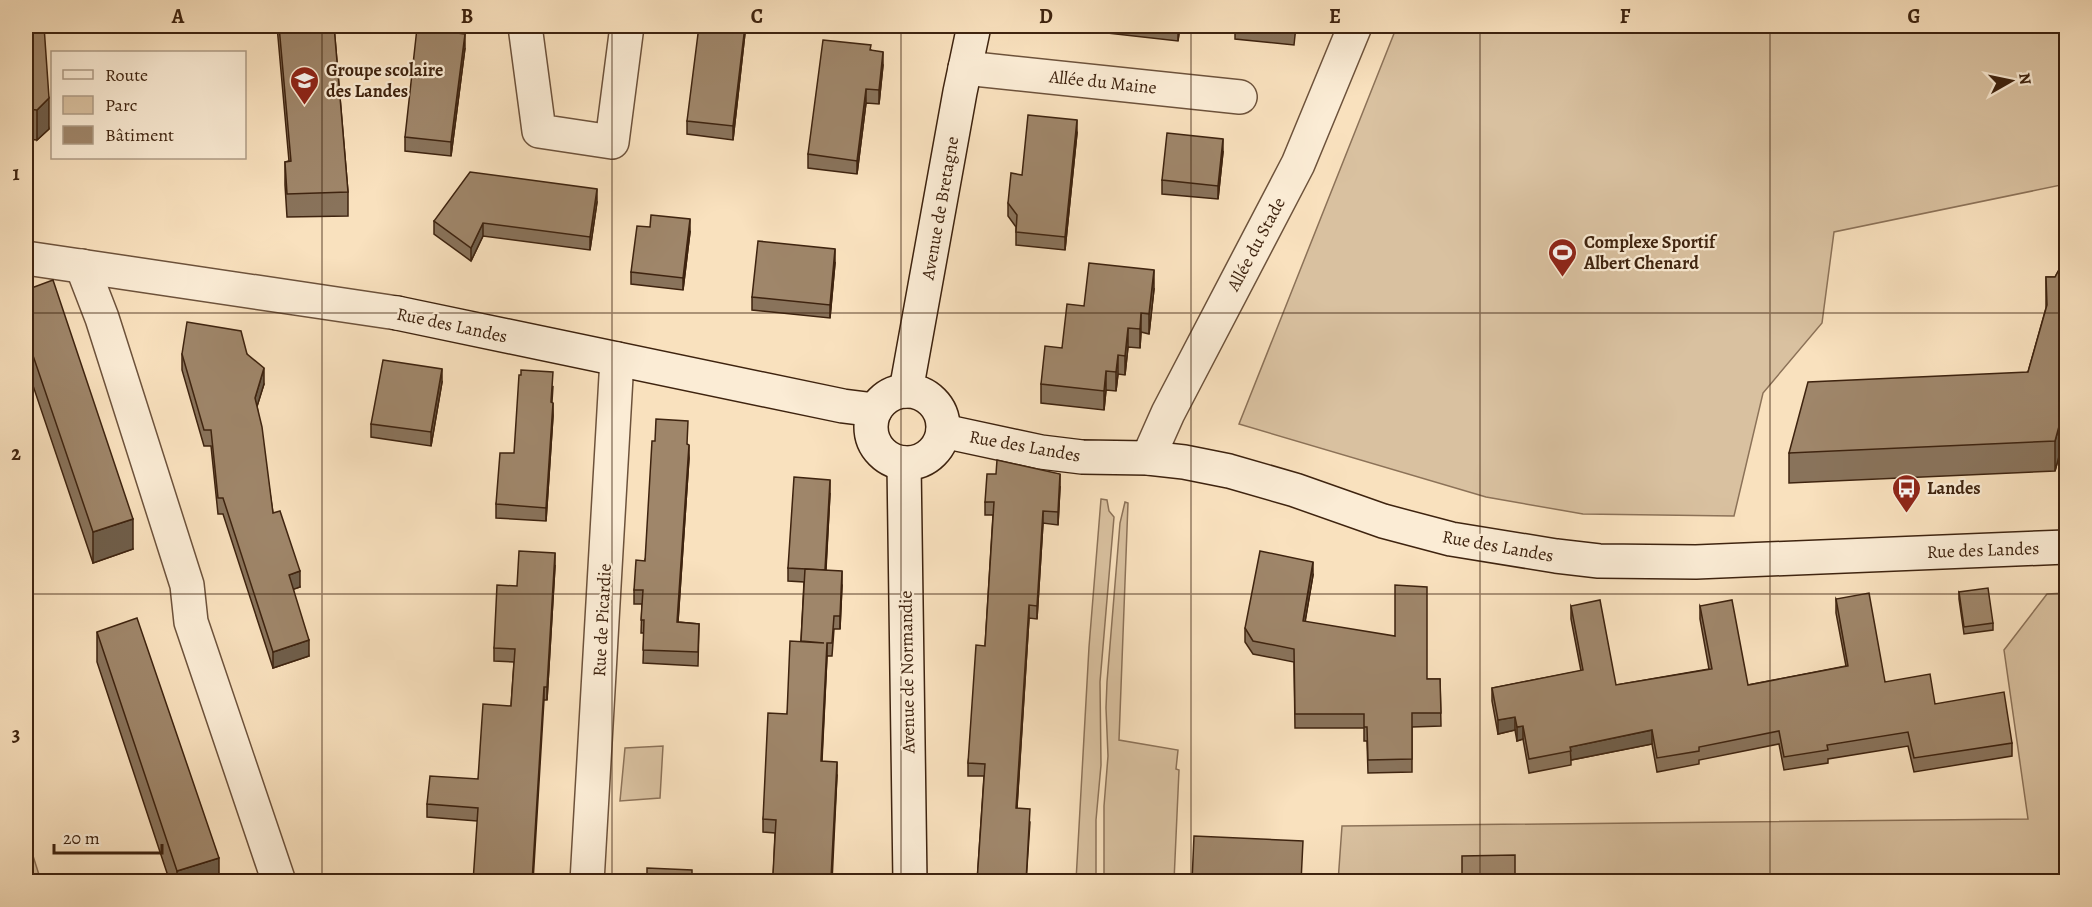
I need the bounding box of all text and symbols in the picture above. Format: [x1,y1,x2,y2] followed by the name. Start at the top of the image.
[171,3,185,30] text: A
[461,3,473,30] text: B
[751,3,763,30] text: C
[1039,3,1053,30] text: D
[1329,3,1341,30] text: E
[1620,3,1631,30] text: F
[1907,3,1921,30] text: G
[51,51,246,159] legend
[1981,51,2041,111] north arrow
[326,58,443,103] place label: Groupe scolaire des Landes
[105,63,148,87] text: Route
[289,64,321,106] school or university icon: Groupe scolaire des Landes
[1047,64,1158,100] street label: Allée du Maine
[2013,71,2037,87] text: N
[105,93,137,117] text: Parc
[105,123,174,147] text: Bâtiment
[915,134,964,283] street label: Avenue de Bretagne
[12,160,20,187] text: 1
[1221,193,1291,296] street label: Allée du Stade
[1583,230,1718,275] place label: Complexe Sportif Albert Chenard
[1547,236,1579,278] sports icon: Complexe Sportif Albert Chenard
[394,302,510,348] street label: Rue des Landes
[967,424,1083,468] street label: Rue des Landes
[11,440,21,467] text: 2
[1890,472,1922,514] bus stop icon: Landes
[1927,476,1981,500] place label: Landes
[1440,524,1556,568] street label: Rue des Landes
[1926,536,2040,564] street label: Rue des Landes
[587,563,617,677] street label: Rue de Picardie
[894,590,920,755] street label: Avenue de Normandie
[12,721,20,748] text: 3
[54,817,162,855] scale bar
[63,826,100,850] text: 20 m

